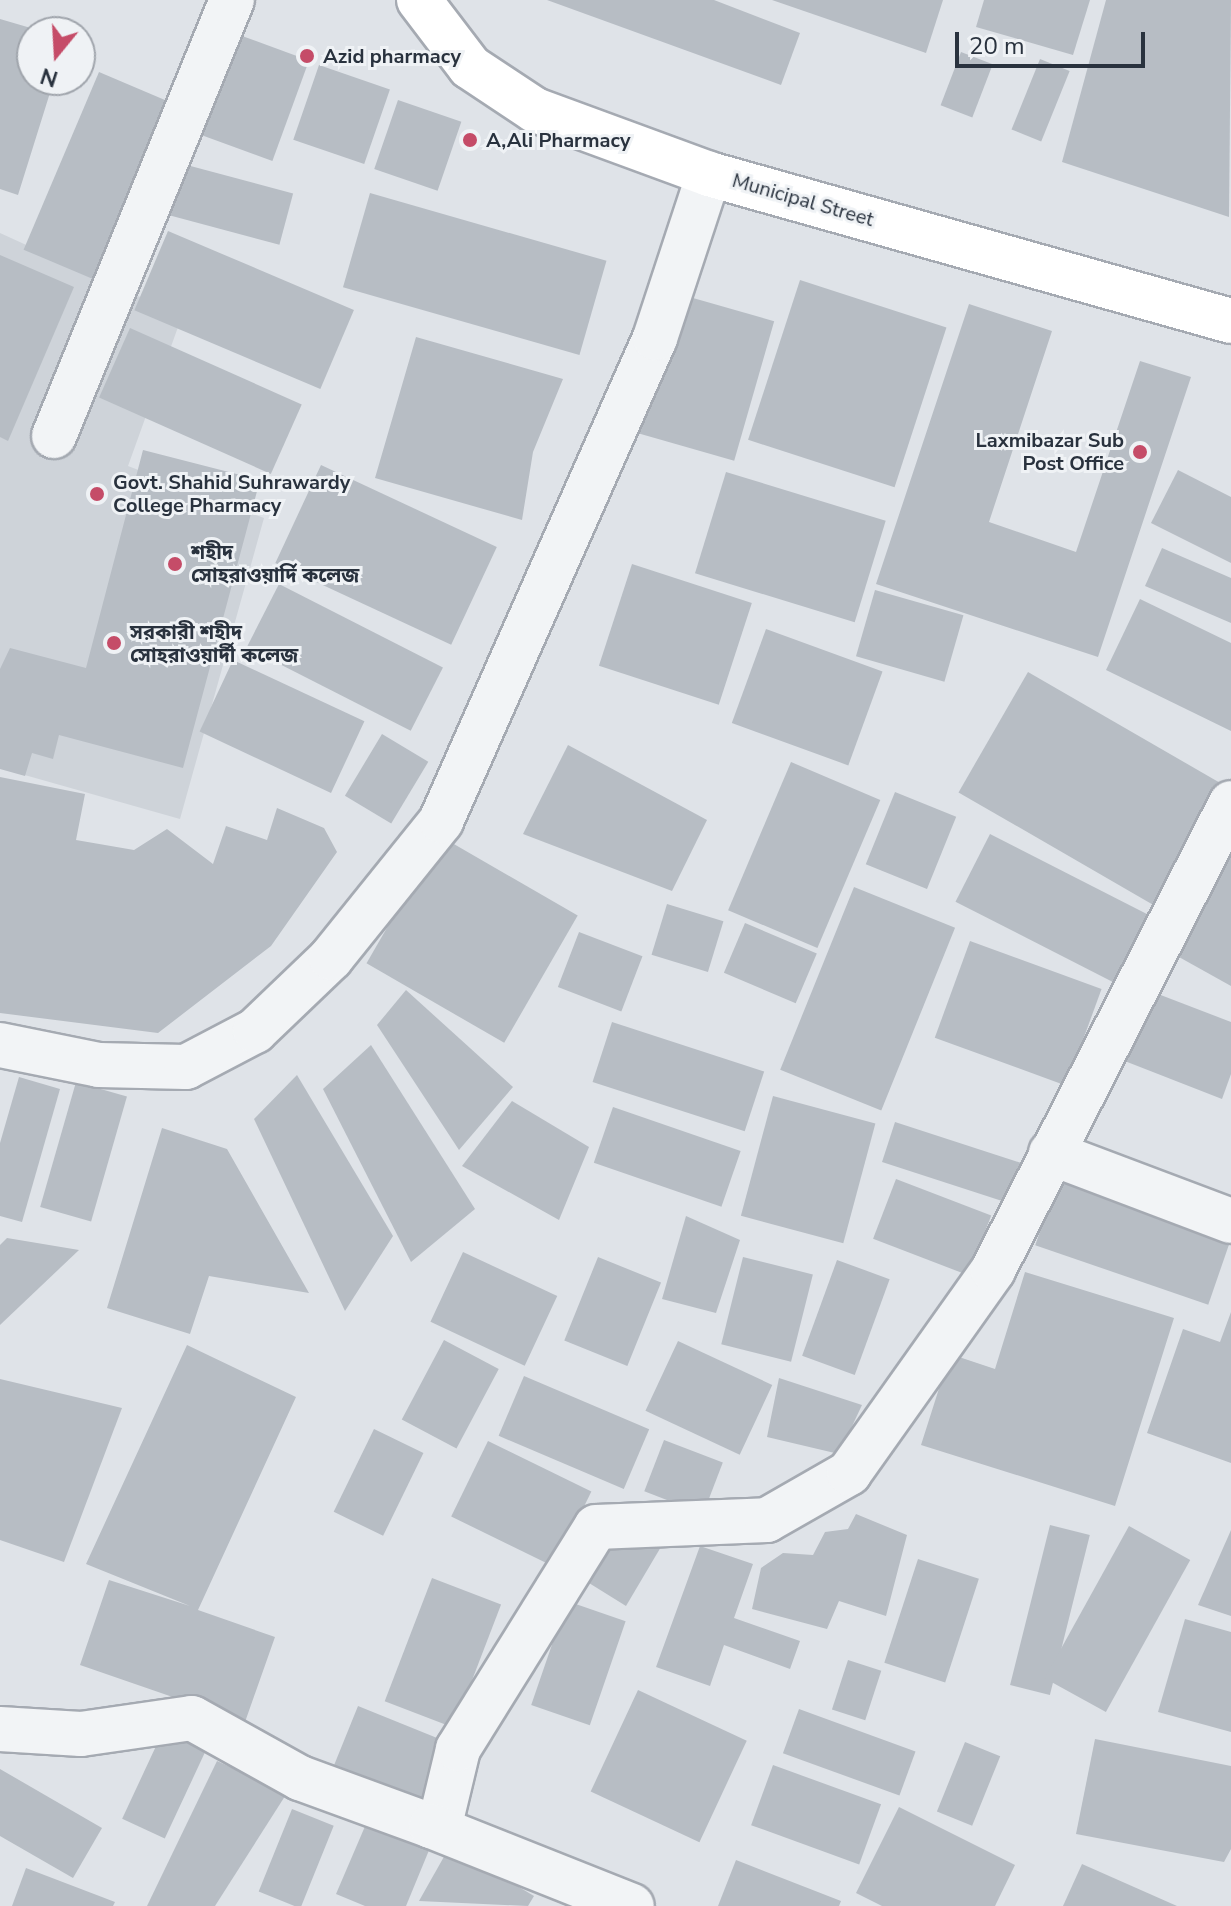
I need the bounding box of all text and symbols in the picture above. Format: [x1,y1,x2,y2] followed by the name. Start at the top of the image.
[16,16,96,96] north arrow
[959,16,1149,66] scale bar
[969,30,1025,62] text: 20 m
[323,44,461,68] place label: Azid pharmacy
[298,47,316,65] marker: Azid pharmacy
[37,60,62,94] text: N
[486,128,631,152] place label: A,Ali Pharmacy
[461,131,479,149] marker: A,Ali Pharmacy
[729,168,877,232] street label: Municipal Street
[976,428,1124,475] place label: Laxmibazar Sub Post Office
[1131,443,1149,461] marker: Laxmibazar Sub Post Office
[113,470,350,517] place label: Govt. Shahid Suhrawardy College Pharmacy
[88,485,106,503] marker: Govt. Shahid Suhrawardy College Pharmacy
[191,540,359,587] place label: শহীদ সোহরাওয়ার্দি কলেজ
[166,555,184,573] marker: শহীদ সোহরাওয়ার্দি কলেজ
[130,620,298,667] place label: সরকারী শহীদ সোহরাওয়ার্দী কলেজ
[105,634,123,652] marker: সরকারী শহীদ সোহরাওয়ার্দী কলেজ

